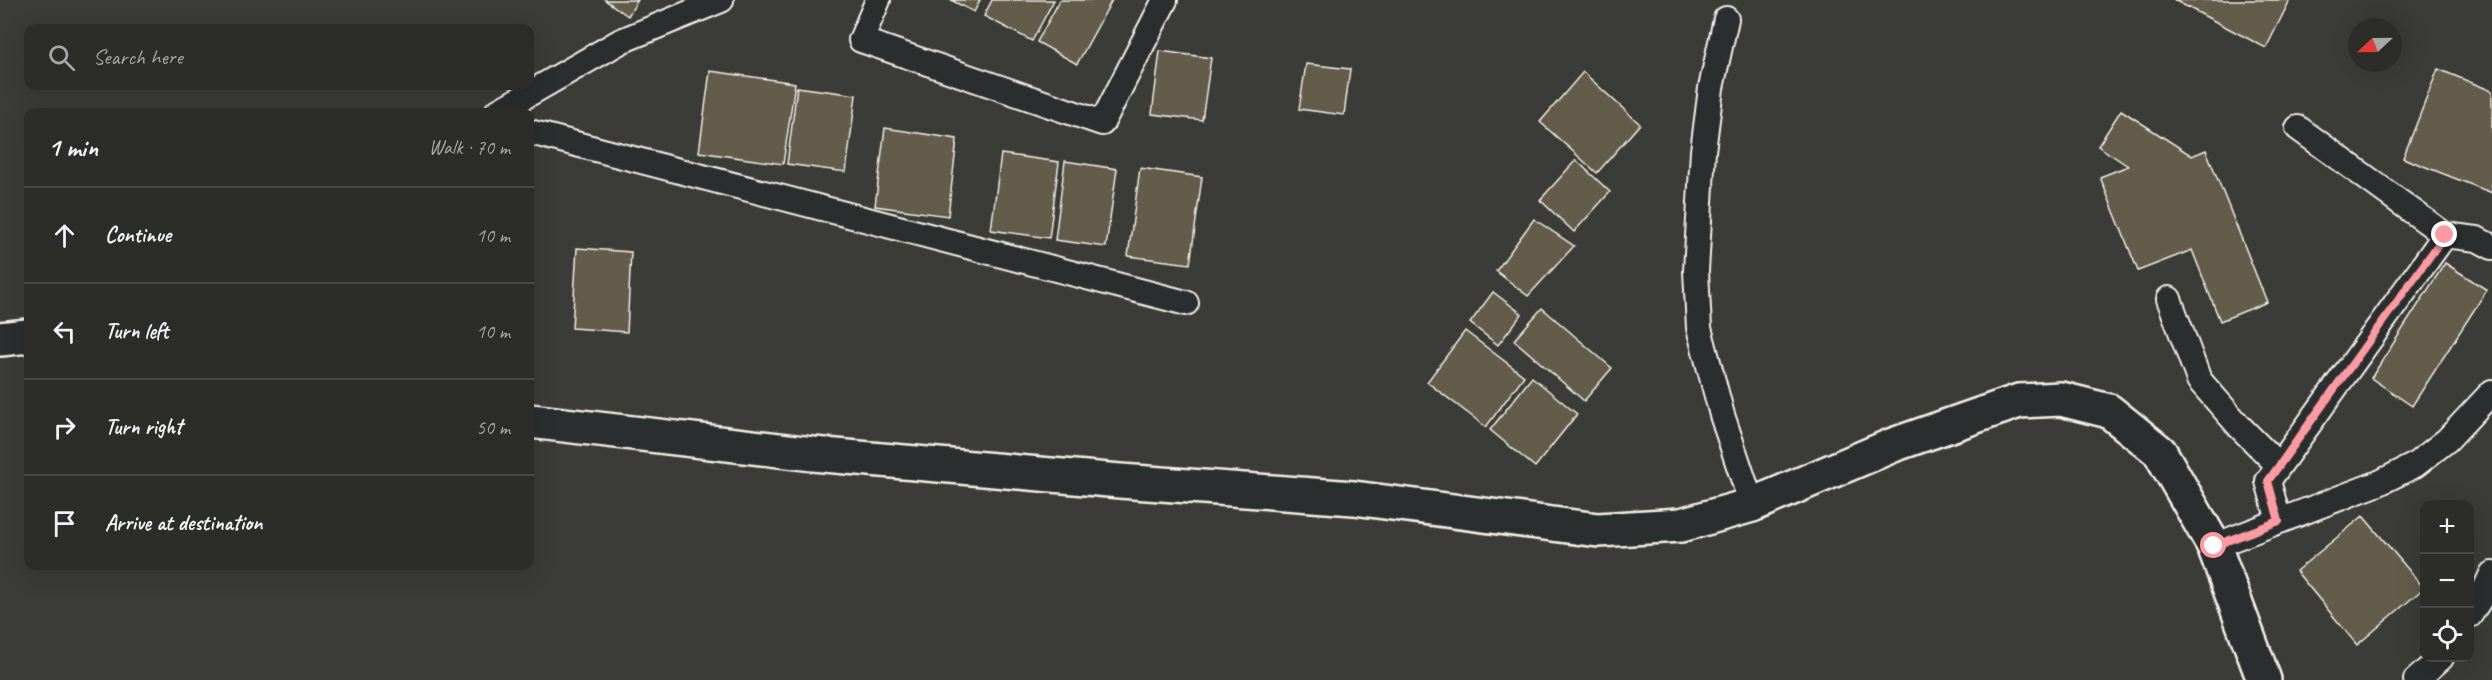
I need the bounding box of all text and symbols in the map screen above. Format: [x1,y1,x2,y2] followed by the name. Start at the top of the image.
[2348,18,2402,72] north arrow
[24,24,534,90] search box
[45,41,78,74] icon: search
[93,43,183,71] text: Search here
[48,131,98,164] text: 1 min
[429,135,510,160] text: Walk · 70 m
[48,219,81,252] icon: ahead
[105,221,171,249] text: Continue
[2431,221,2457,247] route end
[476,223,510,248] text: 10 m
[48,315,81,348] icon: left
[105,317,169,345] text: Turn left
[476,319,510,344] text: 10 m
[48,411,81,444] icon: right
[105,413,182,441] text: Turn right
[476,415,510,440] text: 50 m
[2420,500,2474,662] map controls
[2420,500,2474,554] button: +
[48,507,81,540] icon: arrive
[105,509,262,537] text: Arrive at destination
[2200,532,2226,558] route start
[2420,554,2474,608] button: −
[2420,608,2474,662] button: locate

